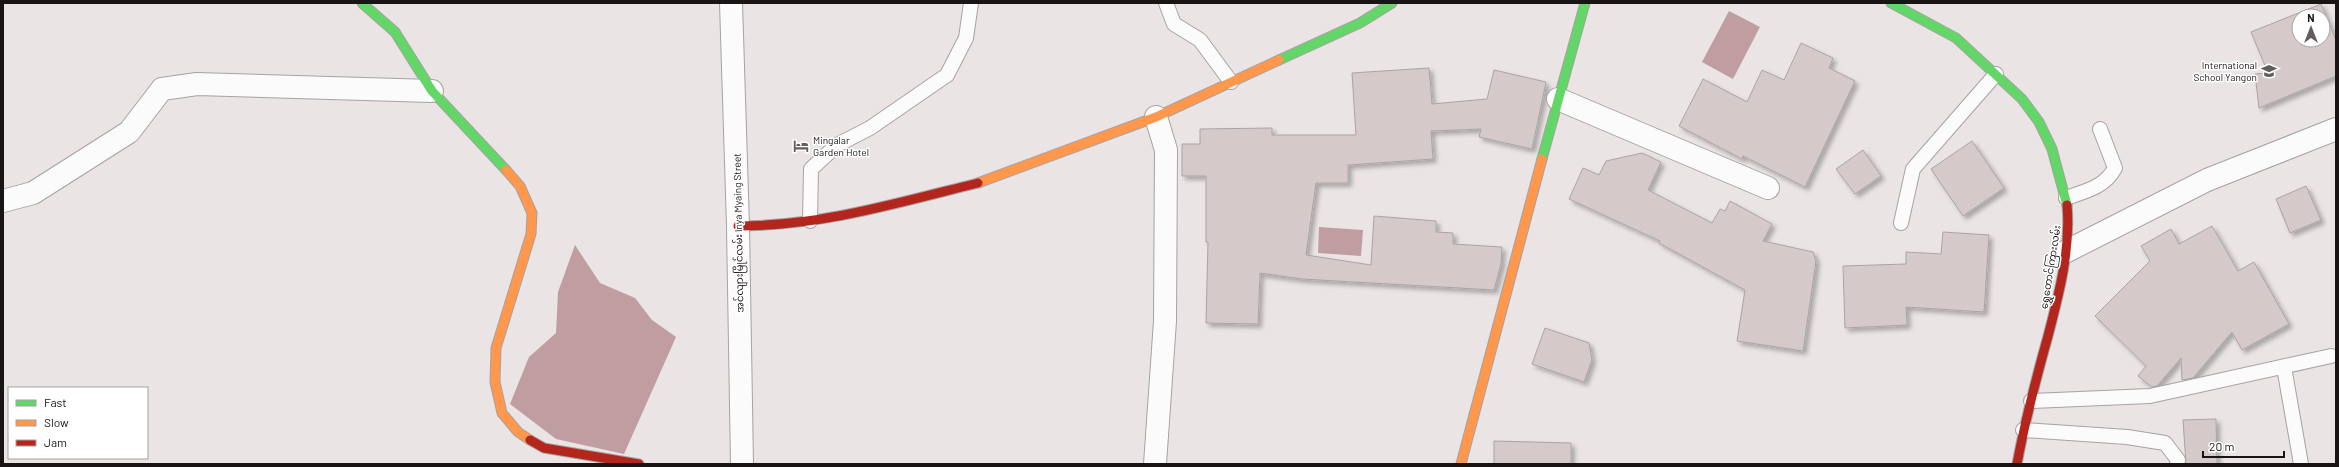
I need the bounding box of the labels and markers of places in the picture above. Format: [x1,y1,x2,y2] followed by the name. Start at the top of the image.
[2194,59,2257,83] place label: International School Yangon
[2260,62,2278,80] school or university icon: International School Yangon
[813,134,869,158] place label: Mingalar Garden Hotel
[792,137,810,155] hotel icon: Mingalar Garden Hotel

